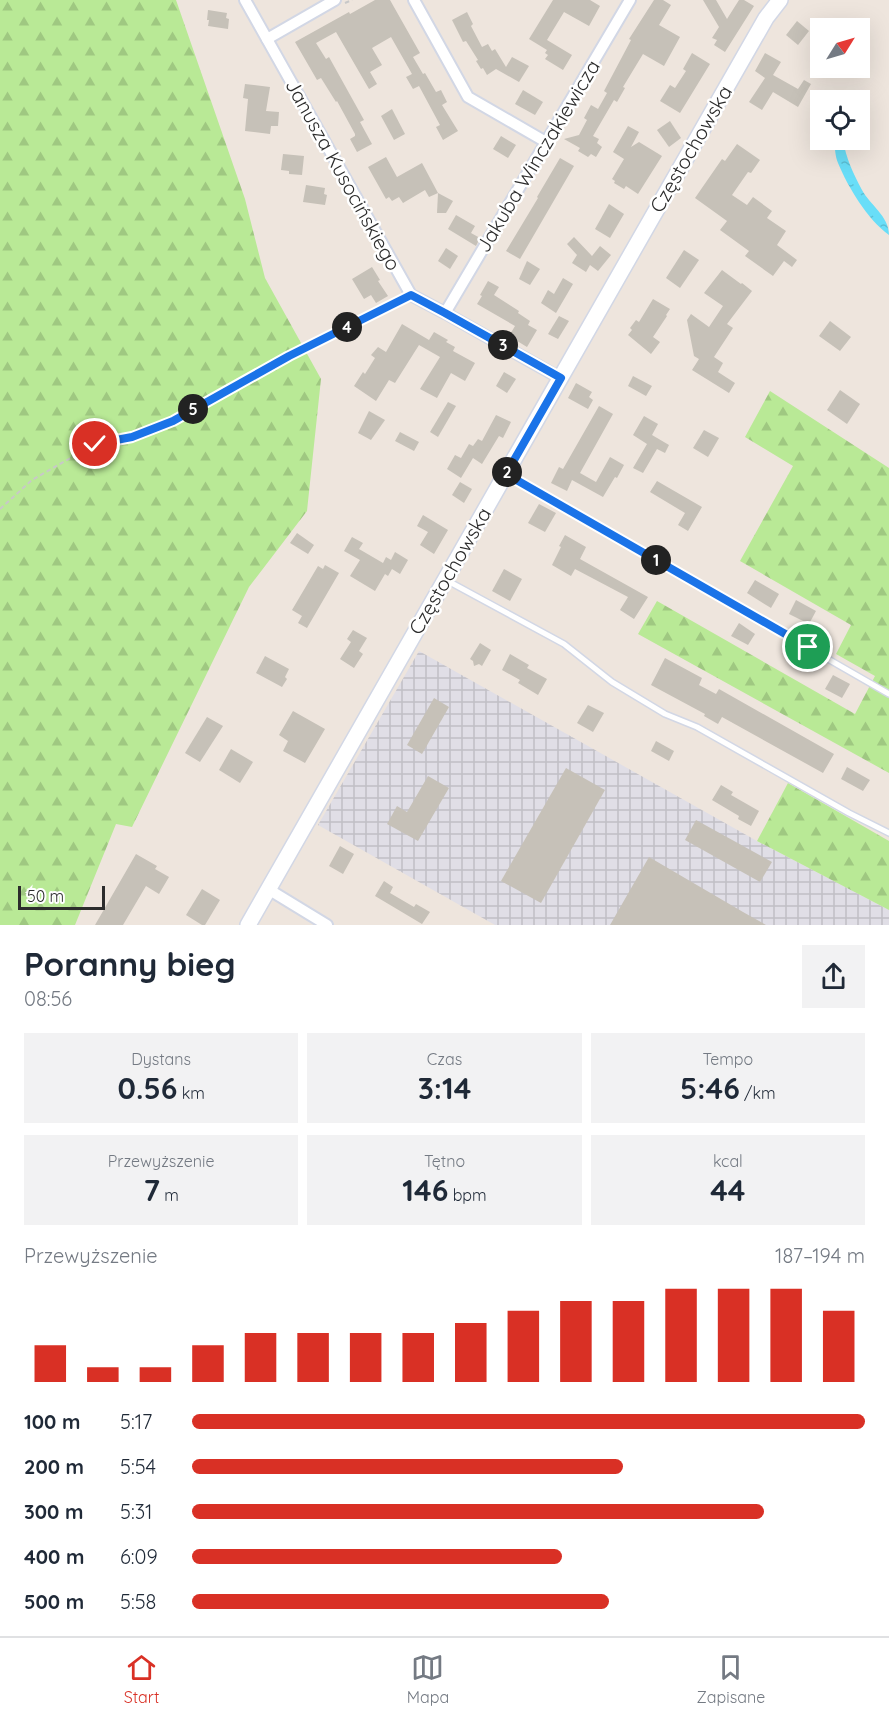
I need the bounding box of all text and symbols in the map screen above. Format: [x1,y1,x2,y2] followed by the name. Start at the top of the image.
[810,18,870,78] north arrow
[810,18,870,150] map controls
[470,55,605,257] street label: Jakuba Winczakiewicza
[280,75,407,275] street label: Janusza Kusocińskiego
[644,81,737,217] street label: Częstochowska
[810,90,870,150] button: locate
[332,312,362,342] pin: 4
[342,317,352,337] text: 4
[488,330,518,360] pin: 3
[499,335,507,355] text: 3
[178,394,208,424] pin: 5
[188,399,198,419] text: 5
[69,418,120,469] pin
[78,427,111,460] icon: check
[492,457,522,487] pin: 2
[502,462,512,482] text: 2
[403,503,496,639] street label: Częstochowska
[641,545,671,575] pin: 1
[653,550,659,570] text: 1
[782,621,833,672] pin
[791,630,824,663] icon: arrive
[18,883,105,911] scale bar
[27,886,64,906] text: 50 m
[24,943,235,984] text: Poranny bieg
[802,945,865,1008] button: share
[24,986,72,1011] text: 08:56
[131,1049,191,1069] text: Dystans
[427,1049,462,1069] text: Czas
[702,1049,753,1069] text: Tempo
[118,1069,177,1107] text: 0.56
[418,1069,471,1107] text: 3:14
[680,1069,740,1107] text: 5:46
[177,1083,205,1103] text: km
[740,1083,776,1103] text: /km
[108,1151,215,1171] text: Przewyższenie
[424,1151,465,1171] text: Tętno
[713,1151,743,1171] text: kcal
[143,1171,160,1209] text: 7
[402,1171,448,1209] text: 146
[710,1171,745,1209] text: 44
[160,1185,179,1205] text: m
[448,1185,487,1205] text: bpm
[24,1243,157,1268] text: Przewyższenie
[775,1243,865,1268] text: 187–194 m
[24,1409,80,1434] text: 100 m
[120,1409,152,1434] text: 5:17
[24,1454,84,1479] text: 200 m
[120,1454,156,1479] text: 5:54
[24,1499,83,1524] text: 300 m
[120,1499,153,1524] text: 5:31
[24,1544,84,1569] text: 400 m
[120,1544,158,1569] text: 6:09
[24,1589,84,1614] text: 500 m
[120,1589,156,1614] text: 5:58
[124,1651,159,1707] tab: Start
[407,1651,449,1707] tab: Mapa
[697,1651,765,1707] tab: Zapisane

